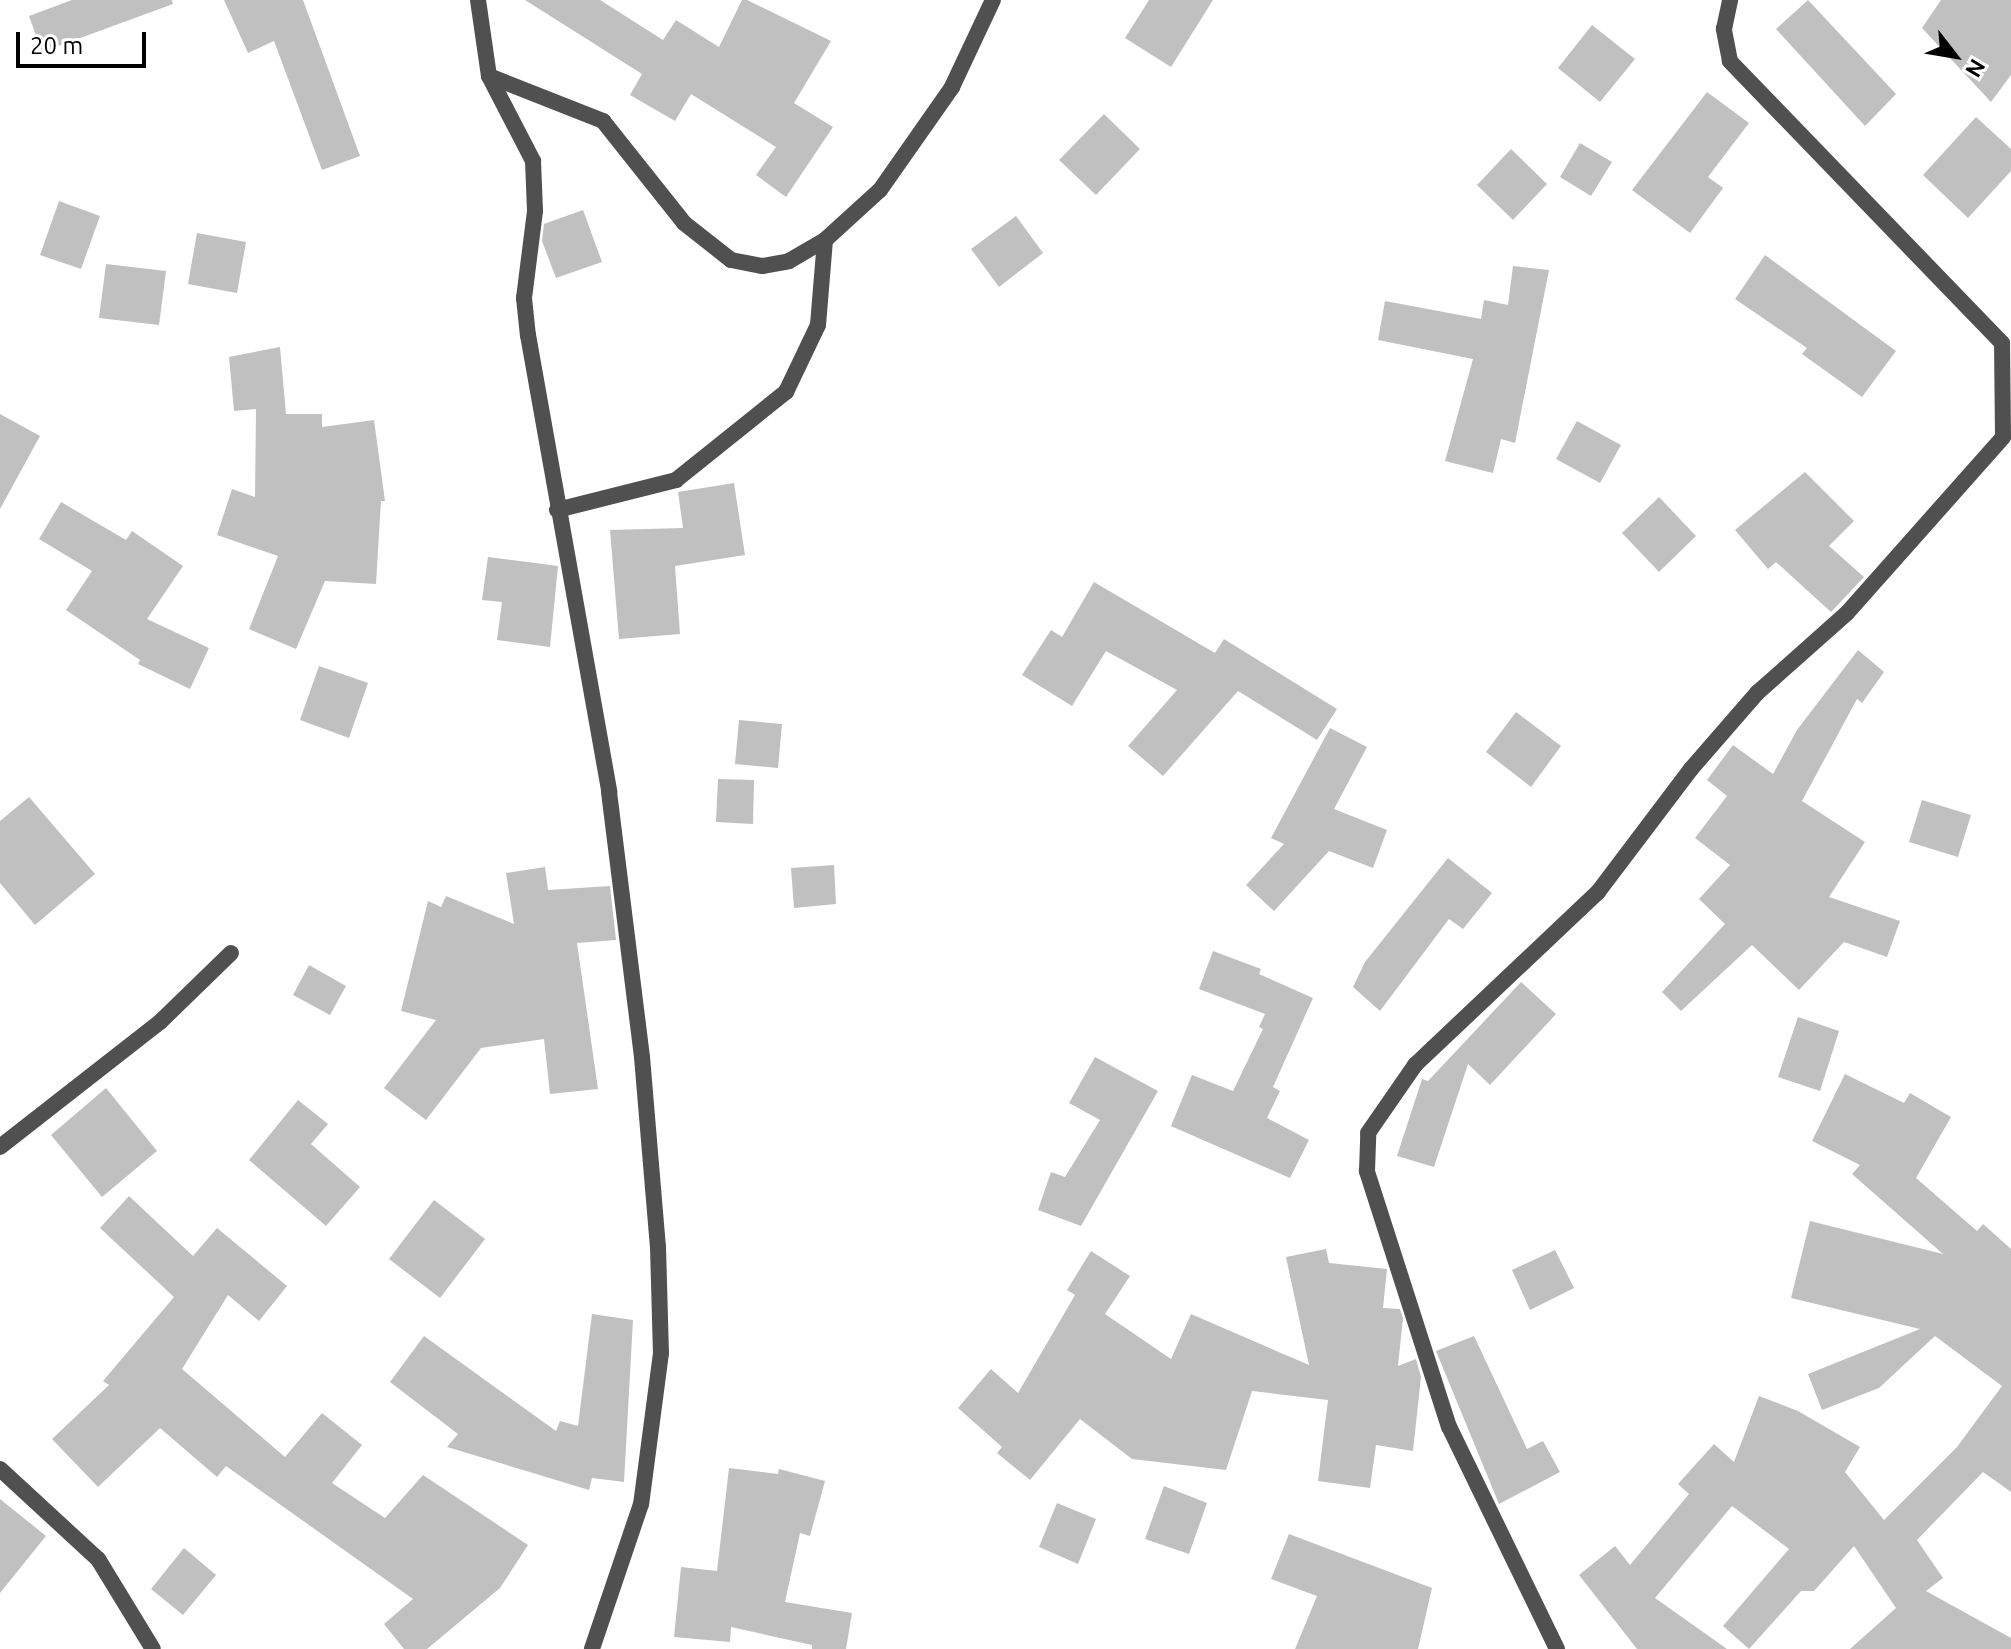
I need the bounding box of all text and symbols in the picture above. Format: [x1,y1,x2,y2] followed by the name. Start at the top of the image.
[20,16,150,66] scale bar
[1915,16,1995,96] north arrow
[30,32,83,59] text: 20 m
[1961,55,1991,82] text: N

